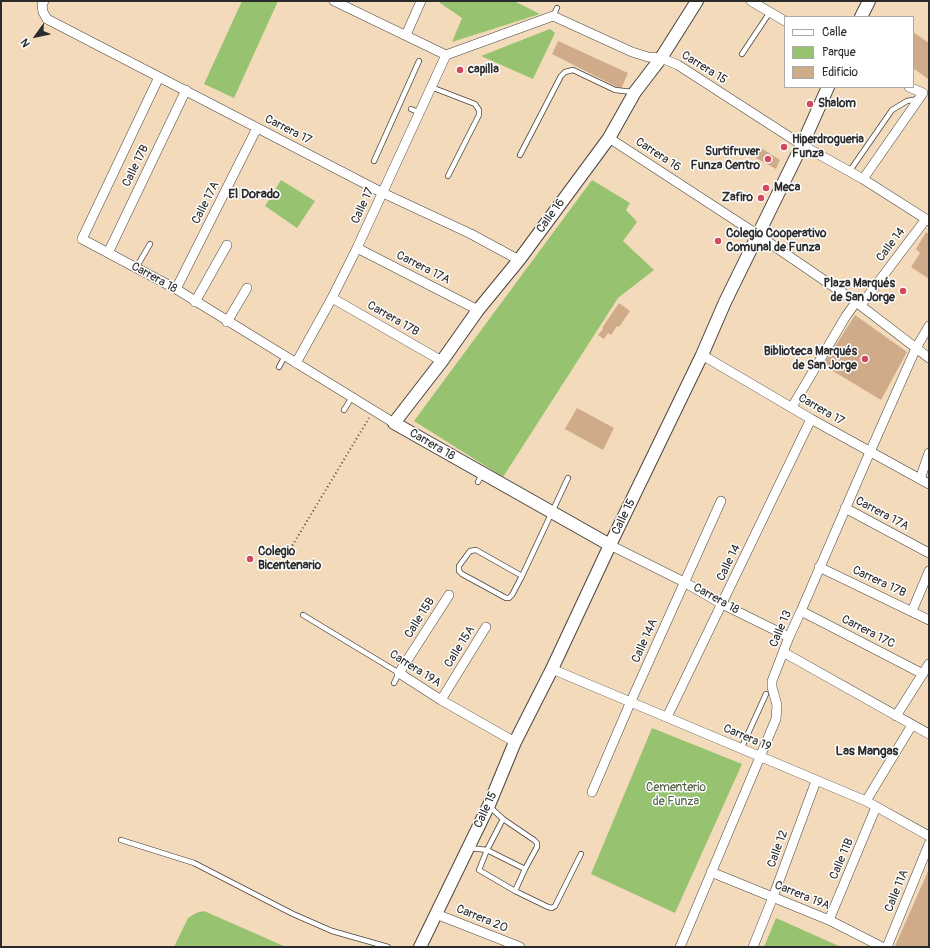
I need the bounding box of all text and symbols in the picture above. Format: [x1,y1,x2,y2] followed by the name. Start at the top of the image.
[16,16,56,56] north arrow
[784,16,914,88] legend
[822,25,847,40] text: Calle
[18,36,33,49] text: N
[822,45,856,60] text: Parque
[679,48,729,88] street label: Carrera 15
[468,63,499,77] place label: capilla
[455,65,465,75] marker: capilla
[822,65,858,80] text: Edificio
[818,97,856,111] place label: Shalom
[805,99,815,109] marker: Shalom
[262,112,314,148] street label: Carrera 17
[792,133,864,161] place label: Hiperdrogueria Funza
[633,135,683,175] street label: Carrera 16
[779,142,789,152] marker: Hiperdrogueria Funza
[120,143,152,189] street label: Calle 17B
[690,145,760,173] place label: Surtifruver Funza Centro
[763,154,773,164] marker: Surtifruver Funza Centro
[189,179,223,227] street label: Calle 17A
[774,181,800,195] place label: Meca
[761,183,771,193] marker: Meca
[348,186,378,226] street label: Calle 17
[228,187,280,203] district label: El Dorado
[722,191,753,205] place label: Zafiro
[756,193,766,203] marker: Zafiro
[534,196,568,236] street label: Calle 16
[874,225,908,265] street label: Calle 14
[726,227,827,255] place label: Colegio Cooperativo Comunal de Funza
[713,236,723,246] marker: Colegio Cooperativo Comunal de Funza
[394,248,452,288] street label: Carrera 17A
[128,259,180,297] street label: Carrera 18
[824,277,895,305] place label: Plaza Marqués de San Jorge
[898,286,908,296] marker: Plaza Marqués de San Jorge
[364,298,422,340] street label: Carrera 17B
[764,345,857,373] place label: Biblioteca Marqués de San Jorge
[860,354,870,364] marker: Biblioteca Marqués de San Jorge
[795,391,847,429] street label: Carrera 17
[407,426,457,464] street label: Carrera 18
[853,494,911,534] street label: Carrera 17A
[609,497,639,537] street label: Calle 15
[714,542,744,584] street label: Calle 14
[258,545,321,573] place label: Colegio Bicentenario
[245,554,255,564] marker: Colegio Bicentenario
[850,563,908,601] street label: Carrera 17B
[690,580,742,618] street label: Carrera 18
[402,595,438,641] street label: Calle 15B
[767,608,795,650] street label: Calle 13
[839,612,897,652] street label: Carrera 17C
[629,617,661,665] street label: Calle 14A
[442,624,478,670] street label: Calle 15A
[386,647,444,691] street label: Carrera 19A
[721,721,773,755] street label: Carrera 19
[836,744,898,760] district label: Las Mangas
[646,781,706,809] park label: Cementerio de Funza
[471,790,501,830] street label: Calle 15
[765,828,791,870] street label: Calle 12
[827,836,857,882] street label: Calle 11B
[882,868,912,914] street label: Calle 11A
[772,878,832,914] street label: Carrera 19A
[454,902,510,936] street label: Carrera 20

